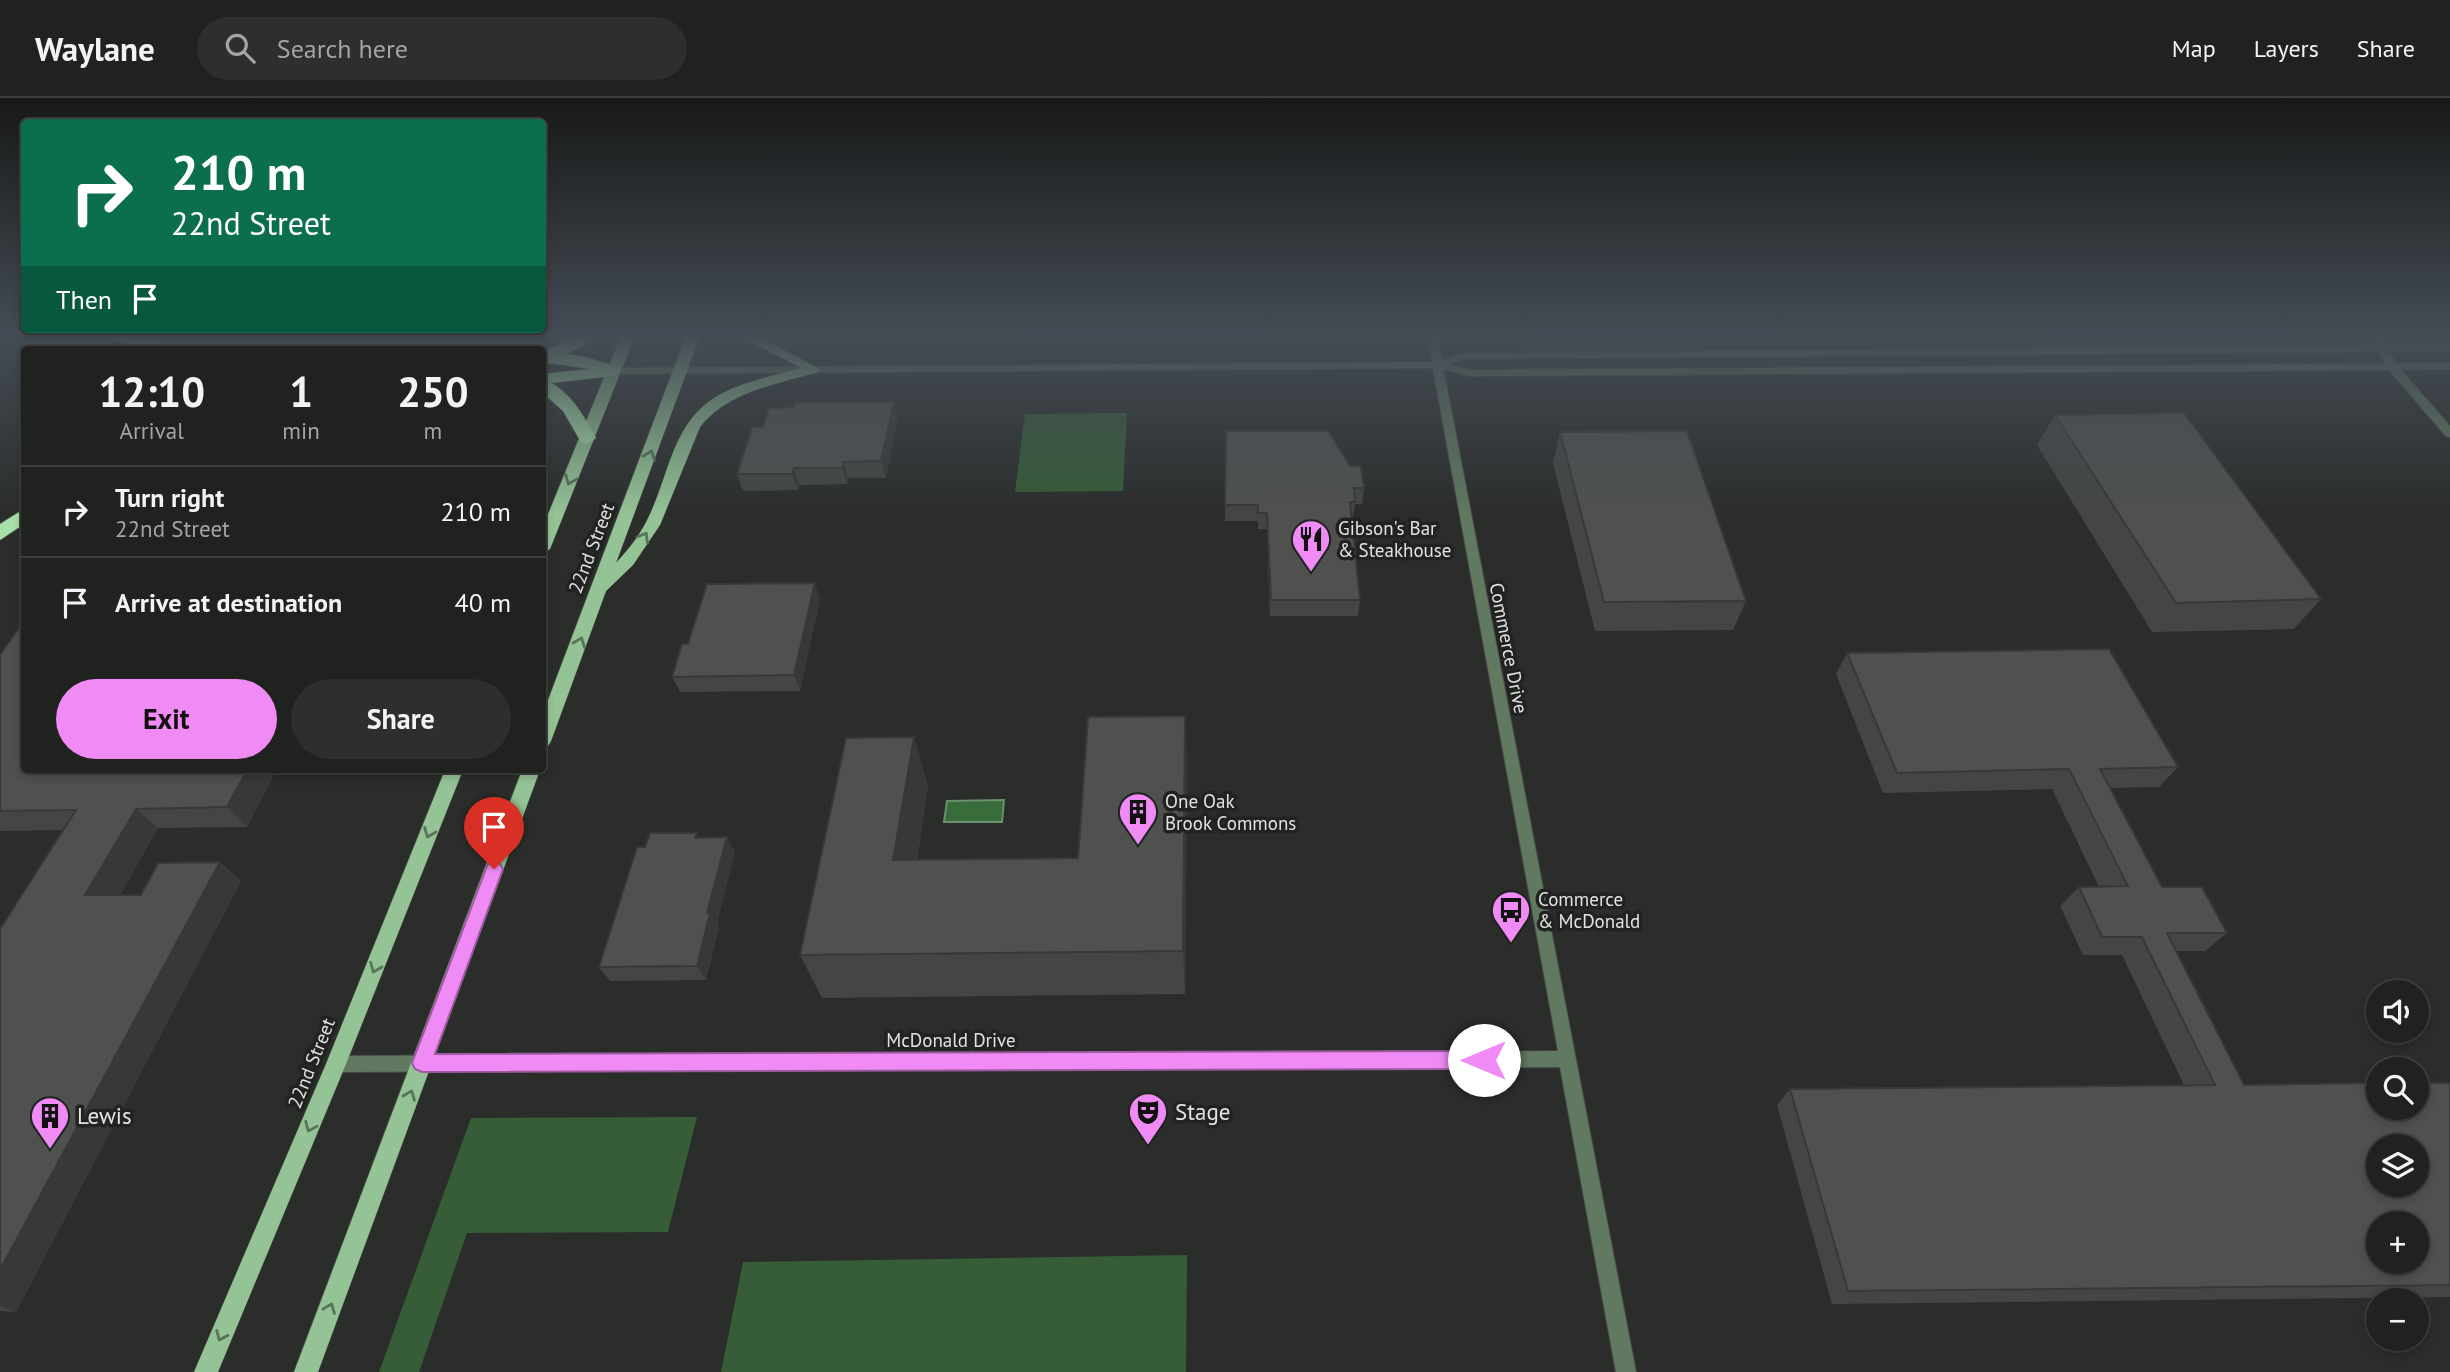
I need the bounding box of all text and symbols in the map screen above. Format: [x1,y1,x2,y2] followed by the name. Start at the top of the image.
[197,17,687,80] search box
[35,27,155,70] text: Waylane
[221,29,259,67] icon: search
[277,32,408,65] text: Search here
[2172,33,2216,64] text: Map
[2254,33,2319,64] text: Layers
[2357,33,2415,64] text: Share
[171,140,306,204] text: 210 m
[56,147,147,238] icon: right
[171,202,331,244] text: 22nd Street
[126,280,164,318] icon: arrive
[56,283,112,316] text: Then
[98,364,205,419] text: 12:10
[289,364,313,419] text: 1
[397,364,469,419] text: 250
[119,416,184,445] text: Arrival
[282,416,320,445] text: min
[424,416,442,445] text: m
[642,450,656,462] one-way arrow
[564,473,578,486] one-way arrow
[115,481,224,514] text: Turn right
[56,493,94,531] icon: right
[440,495,511,528] text: 210 m
[563,499,619,597] street label: 22nd Street
[115,514,230,543] text: 22nd Street
[1338,516,1452,562] place label: Gibson's Bar & Steakhouse
[1290,518,1332,573] restaurant icon: Gibson's Bar & Steakhouse
[636,531,649,544] one-way arrow
[1485,581,1533,715] street label: Commerce Drive
[56,584,94,622] icon: arrive
[115,586,342,619] text: Arrive at destination
[455,586,511,619] text: 40 m
[571,636,585,648] one-way arrow
[56,679,277,759] button: Exit
[291,679,511,759] button: Share
[1165,789,1296,835] place label: One Oak Brook Commons
[1117,791,1159,846] building icon: One Oak Brook Commons
[464,797,524,869] pin
[475,808,513,846] icon: arrive
[424,827,438,839] one-way arrow
[1538,887,1640,933] place label: Commerce & McDonald
[1490,889,1532,944] bus stop icon: Commerce & McDonald
[369,962,383,974] one-way arrow
[2366,980,2429,1351] map controls
[2366,980,2429,1043] button: sound
[282,1014,340,1112] street label: 22nd Street
[1447,1023,1521,1097] position arrow
[886,1028,1016,1052] street label: McDonald Drive
[2366,1057,2429,1120] button: search
[401,1090,415,1102] one-way arrow
[1127,1091,1169,1146] theatre icon: Stage
[29,1095,71,1150] building icon: Lewis
[1175,1097,1230,1126] place label: Stage
[77,1101,132,1130] place label: Lewis
[304,1119,318,1132] one-way arrow
[2366,1134,2429,1197] button: layers
[2366,1211,2429,1274] button: +
[2366,1288,2429,1351] button: −
[321,1303,335,1315] one-way arrow
[216,1330,230,1342] one-way arrow

